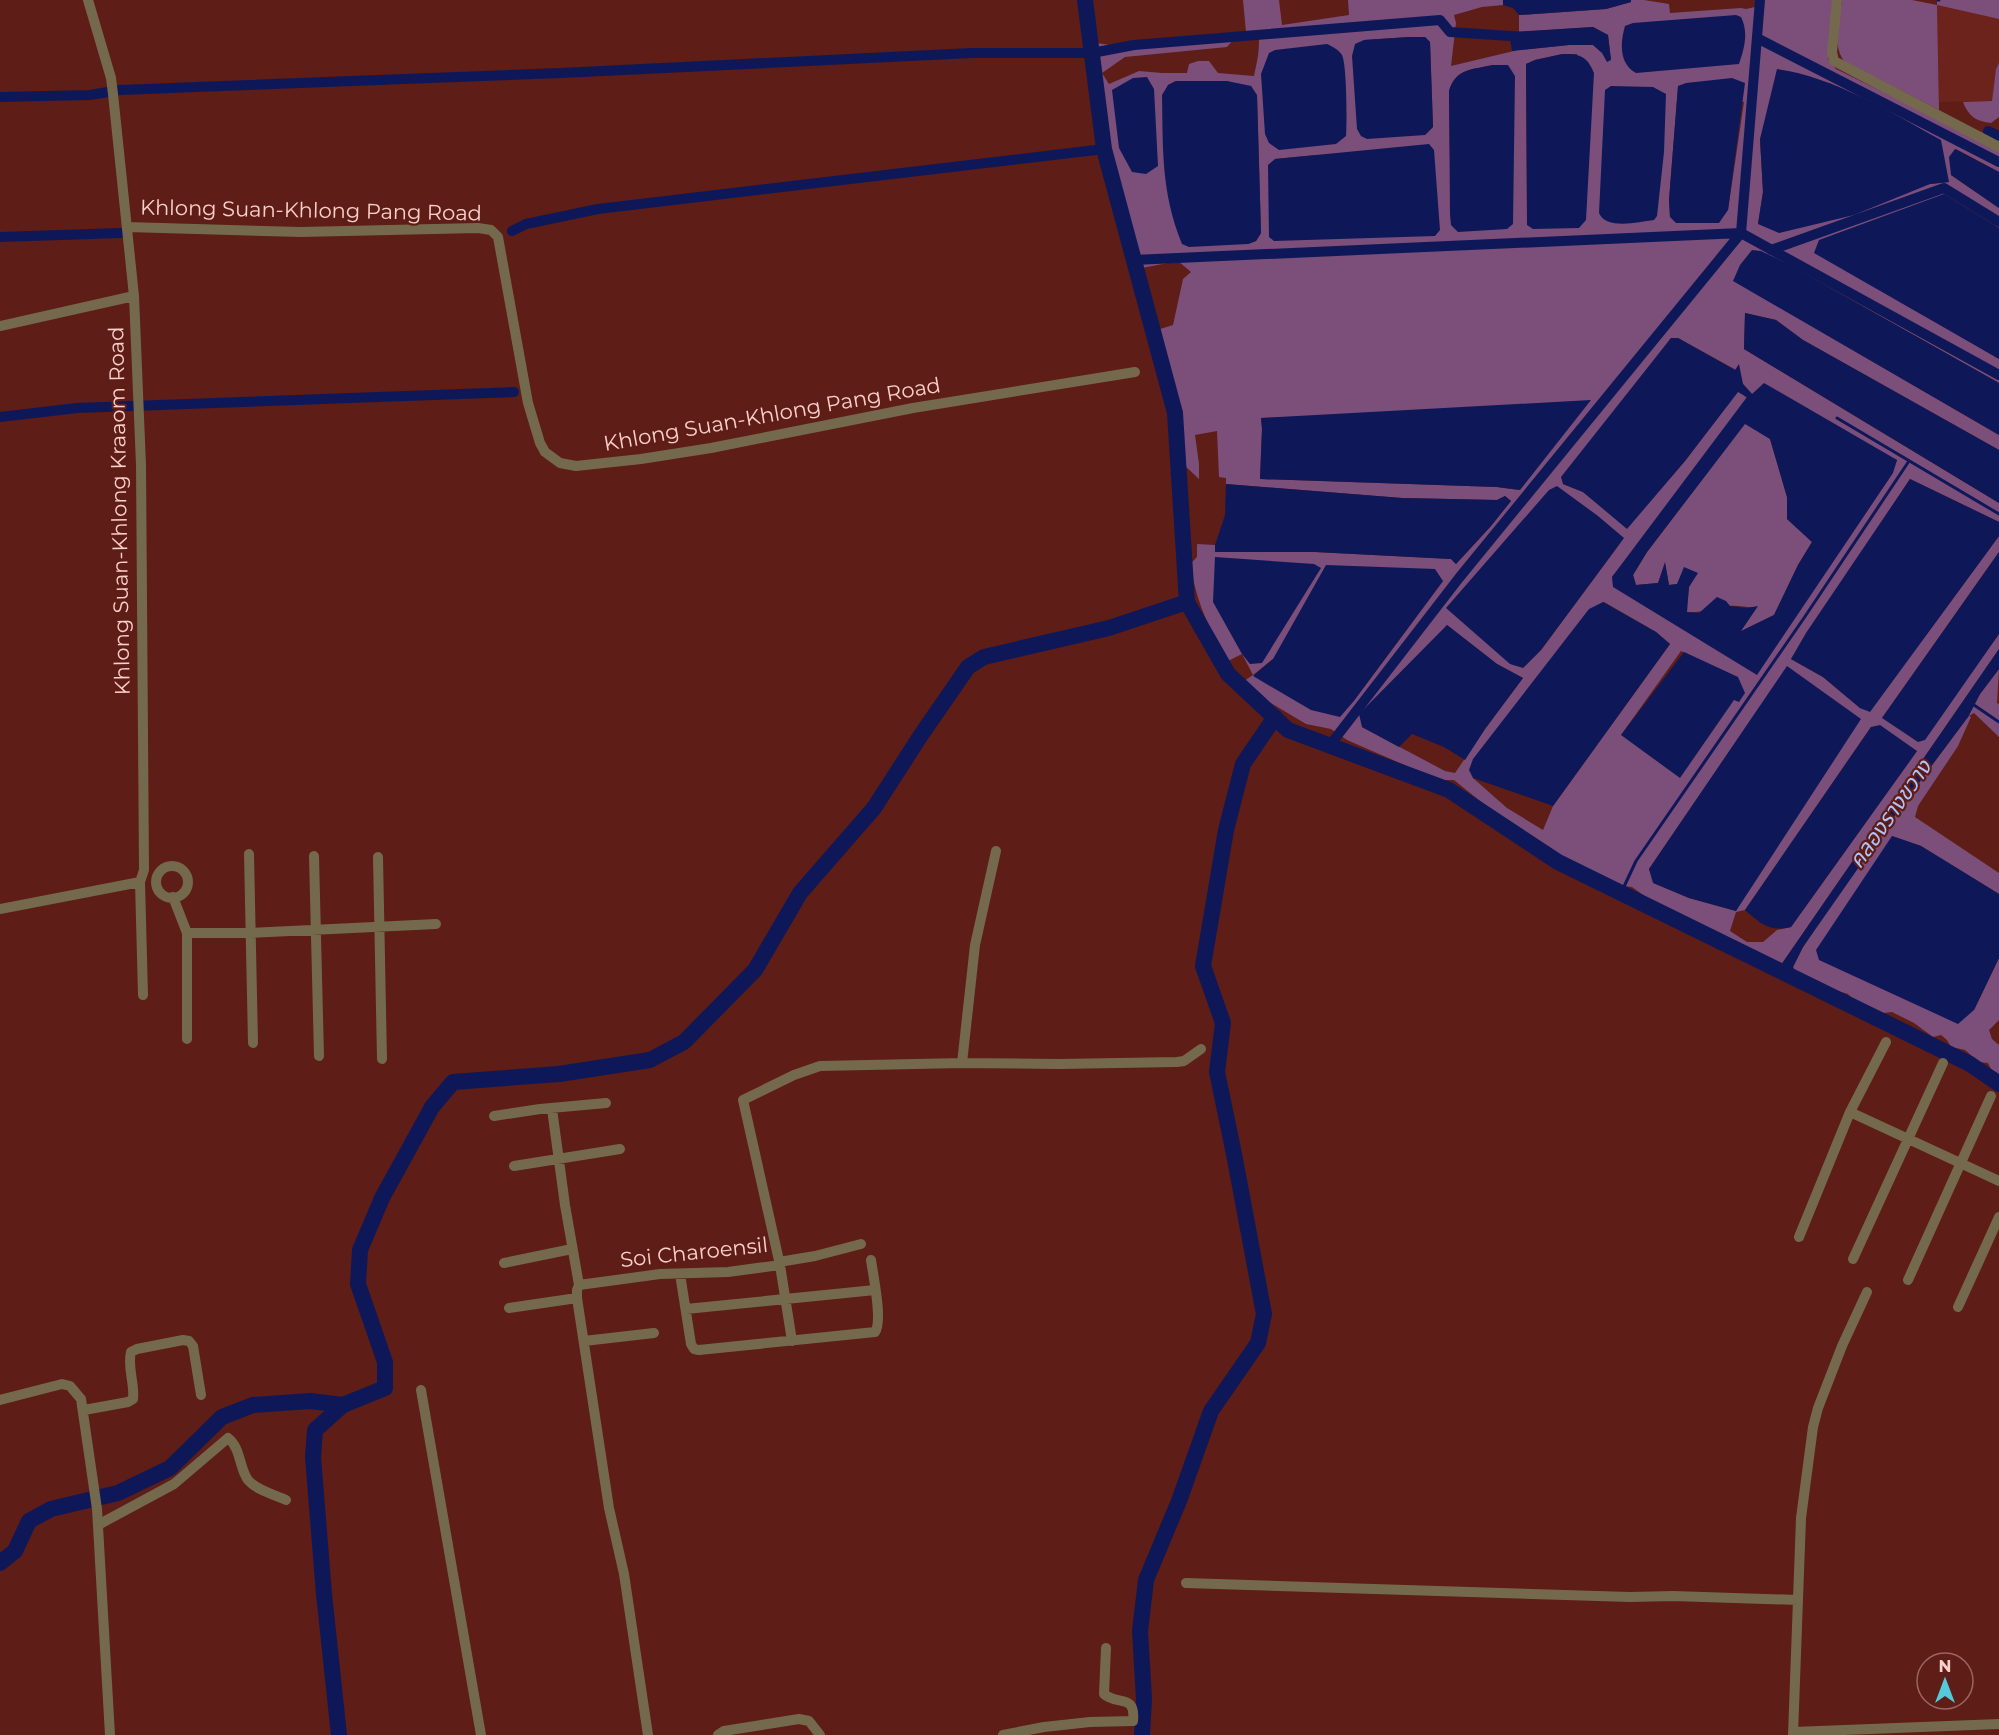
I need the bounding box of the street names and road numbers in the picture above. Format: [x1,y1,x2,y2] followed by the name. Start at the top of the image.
[140,195,482,225] street label: Khlong Suan-Khlong Pang Road
[103,326,135,696] street label: Khlong Suan-Khlong Kraaom Road
[602,372,942,456] street label: Khlong Suan-Khlong Pang Road
[619,1232,769,1272] street label: Soi Charoensil

